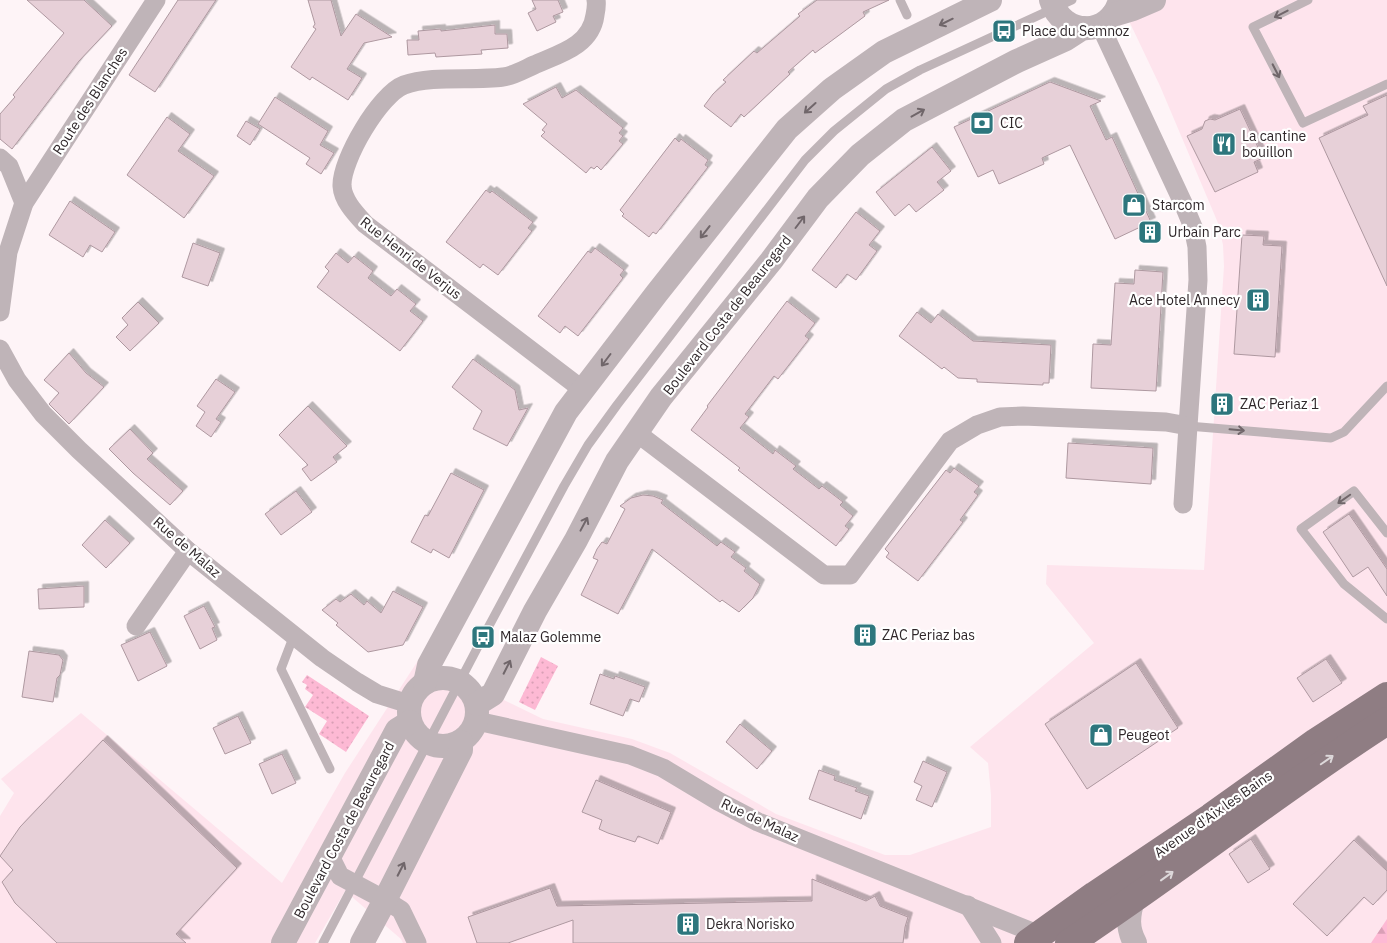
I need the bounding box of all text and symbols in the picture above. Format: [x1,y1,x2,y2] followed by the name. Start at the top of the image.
[1273,9,1288,19] one-way arrow
[939,17,954,27] one-way arrow
[991,18,1017,44] bus stop icon: Place du Semnoz
[1022,22,1130,40] place label: Place du Semnoz
[49,44,131,158] street label: Route des Blanches
[1272,63,1281,78] one-way arrow
[804,103,817,114] one-way arrow
[910,107,925,117] one-way arrow
[969,110,995,136] bank icon: CIC
[1000,114,1023,132] place label: CIC
[1242,127,1307,161] place label: La cantine bouillon
[1211,131,1237,157] restaurant icon: La cantine bouillon
[1121,192,1147,218] shop icon: Starcom
[1152,196,1205,214] place label: Starcom
[357,213,465,303] street label: Rue Henri de Verjus
[795,215,805,229] one-way arrow
[1137,219,1163,245] building icon: Urbain Parc
[1168,223,1241,241] place label: Urbain Parc
[700,225,710,239] one-way arrow
[659,231,795,399] street label: Boulevard Costa de Beauregard
[1245,287,1271,313] building icon: Ace Hotel Annecy
[1129,291,1240,309] place label: Ace Hotel Annecy
[600,353,611,366] one-way arrow
[1209,391,1235,417] building icon: ZAC Periaz 1
[1240,395,1319,413] place label: ZAC Periaz 1
[1228,425,1244,435] one-way arrow
[1337,494,1351,504] one-way arrow
[150,513,225,582] street label: Rue de Malaz
[579,517,589,532] one-way arrow
[852,622,878,648] building icon: ZAC Periaz bas
[470,624,496,650] bus stop icon: Malaz Golemme
[882,626,975,644] place label: ZAC Periaz bas
[500,628,601,646] place label: Malaz Golemme
[502,660,512,675] one-way arrow
[1088,722,1114,748] shop icon: Peugeot
[1118,726,1170,744] place label: Peugeot
[290,738,398,922] street label: Boulevard Costa de Beauregard
[1319,755,1333,765] one-way arrow
[1150,766,1276,862] street label: Avenue d'Aix les Bains
[718,794,802,846] street label: Rue de Malaz
[397,862,406,877] one-way arrow
[1159,871,1173,881] one-way arrow
[675,911,701,937] building icon: Dekra Norisko
[706,915,795,933] place label: Dekra Norisko

